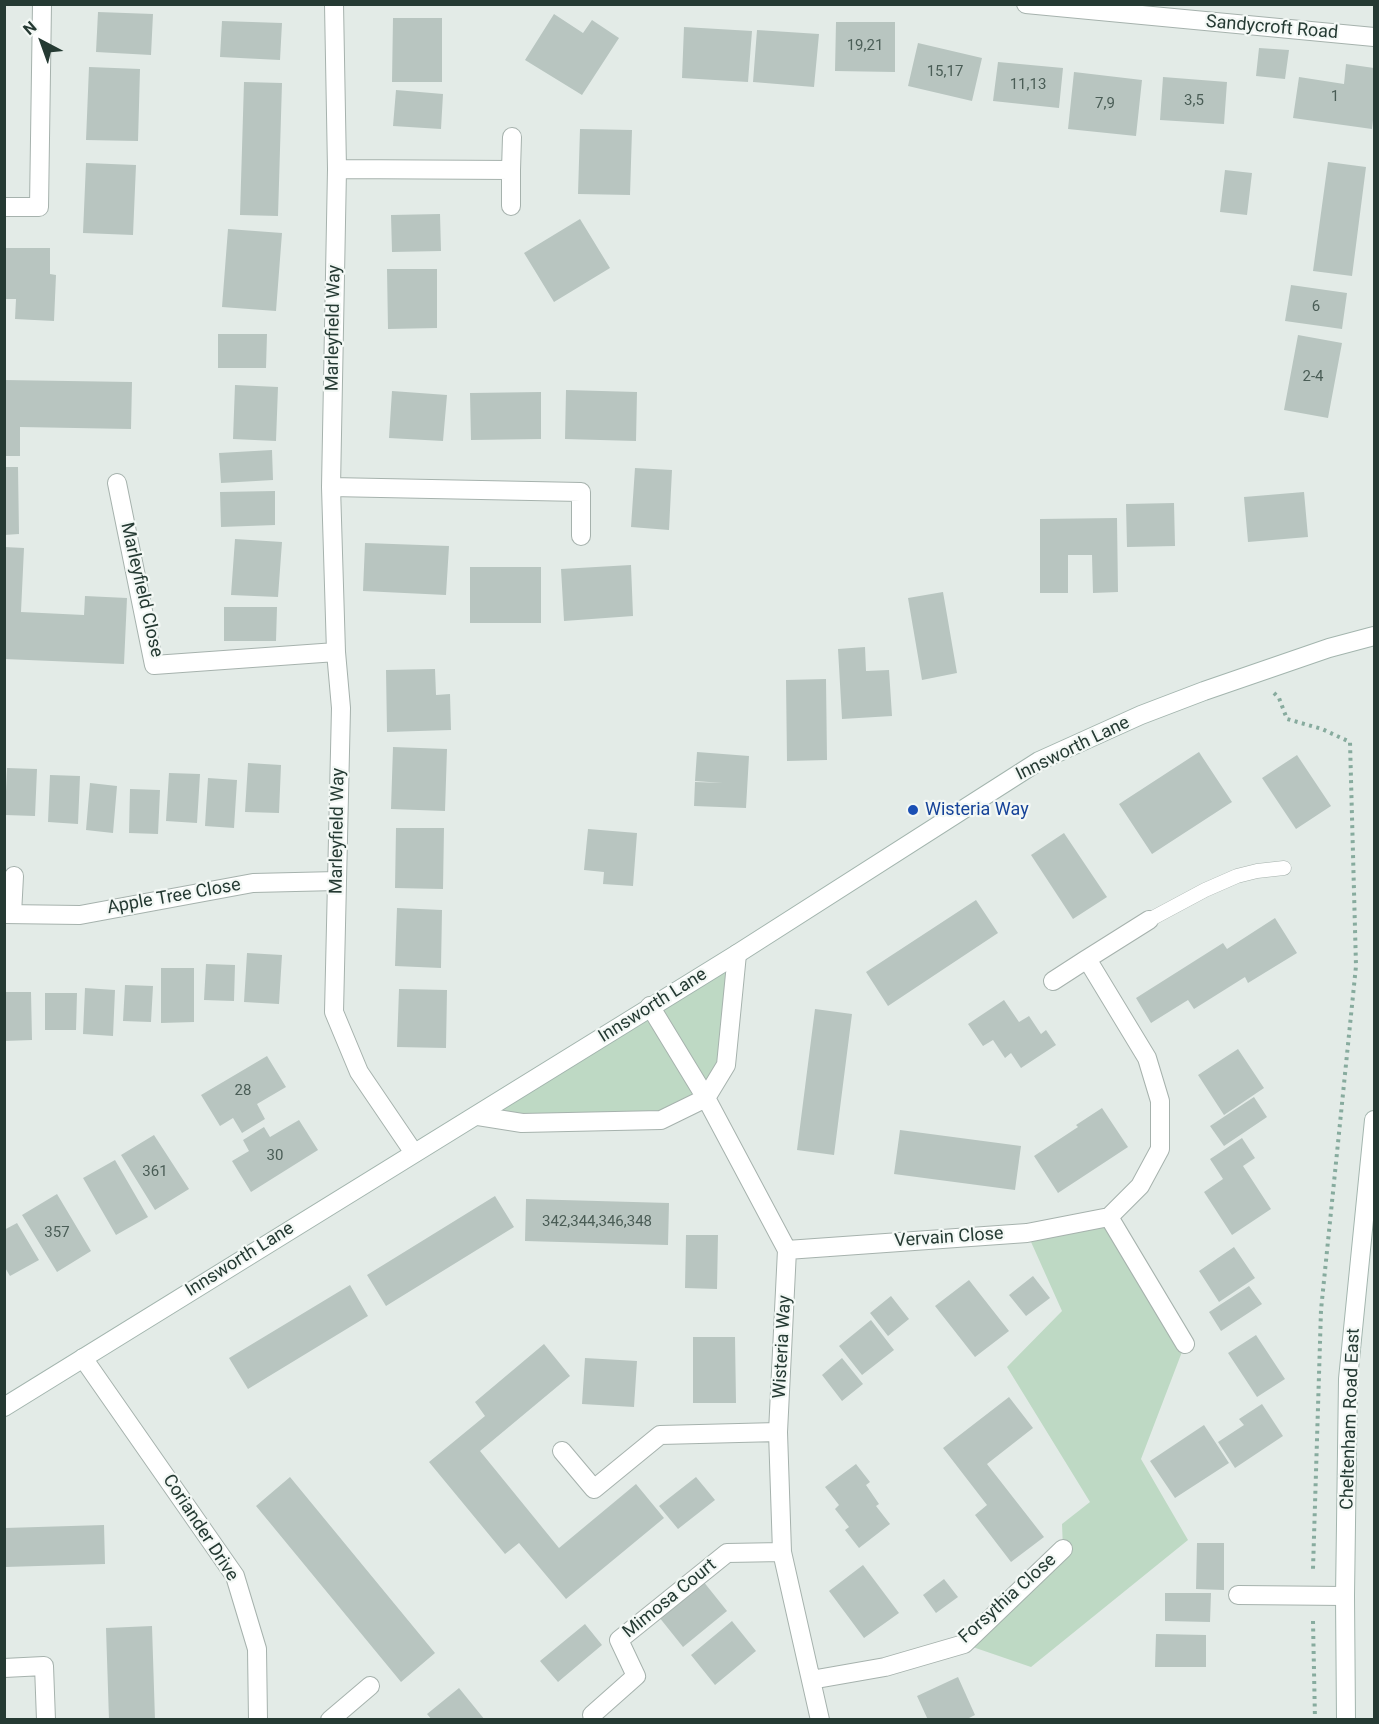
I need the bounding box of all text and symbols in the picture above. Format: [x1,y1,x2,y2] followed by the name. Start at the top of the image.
[1205,11,1339,45] street label: Sandycroft Road
[12,12,72,72] north arrow
[19,17,40,39] text: N
[847,37,883,55] house number: 19,21
[927,63,963,81] house number: 15,17
[1010,76,1046,94] house number: 11,13
[1331,88,1339,106] house number: 1
[1184,92,1204,110] house number: 3,5
[1095,95,1115,113] house number: 7,9
[322,265,346,391] street label: Marleyfield Way
[1312,298,1320,316] house number: 6
[1302,368,1324,386] house number: 2-4
[115,521,167,659] street label: Marleyfield Close
[1013,712,1133,786] street label: Innsworth Lane
[326,768,350,894] street label: Marleyfield Way
[925,799,1029,821] place label: Wisteria Way
[906,803,920,817] marker: Wisteria Way
[106,875,242,919] street label: Apple Tree Close
[595,964,711,1048] street label: Innsworth Lane
[235,1082,251,1100] house number: 28
[267,1147,283,1165] house number: 30
[142,1163,168,1181] house number: 361
[542,1213,652,1231] house number: 342,344,346,348
[182,1218,298,1302] street label: Innsworth Lane
[894,1223,1004,1253] street label: Vervain Close
[44,1224,70,1242] house number: 357
[770,1295,796,1399] street label: Wisteria Way
[1337,1328,1365,1510] street label: Cheltenham Road East
[157,1471,243,1585] street label: Coriander Drive
[955,1550,1061,1648] street label: Forsythia Close
[619,1555,721,1643] street label: Mimosa Court

